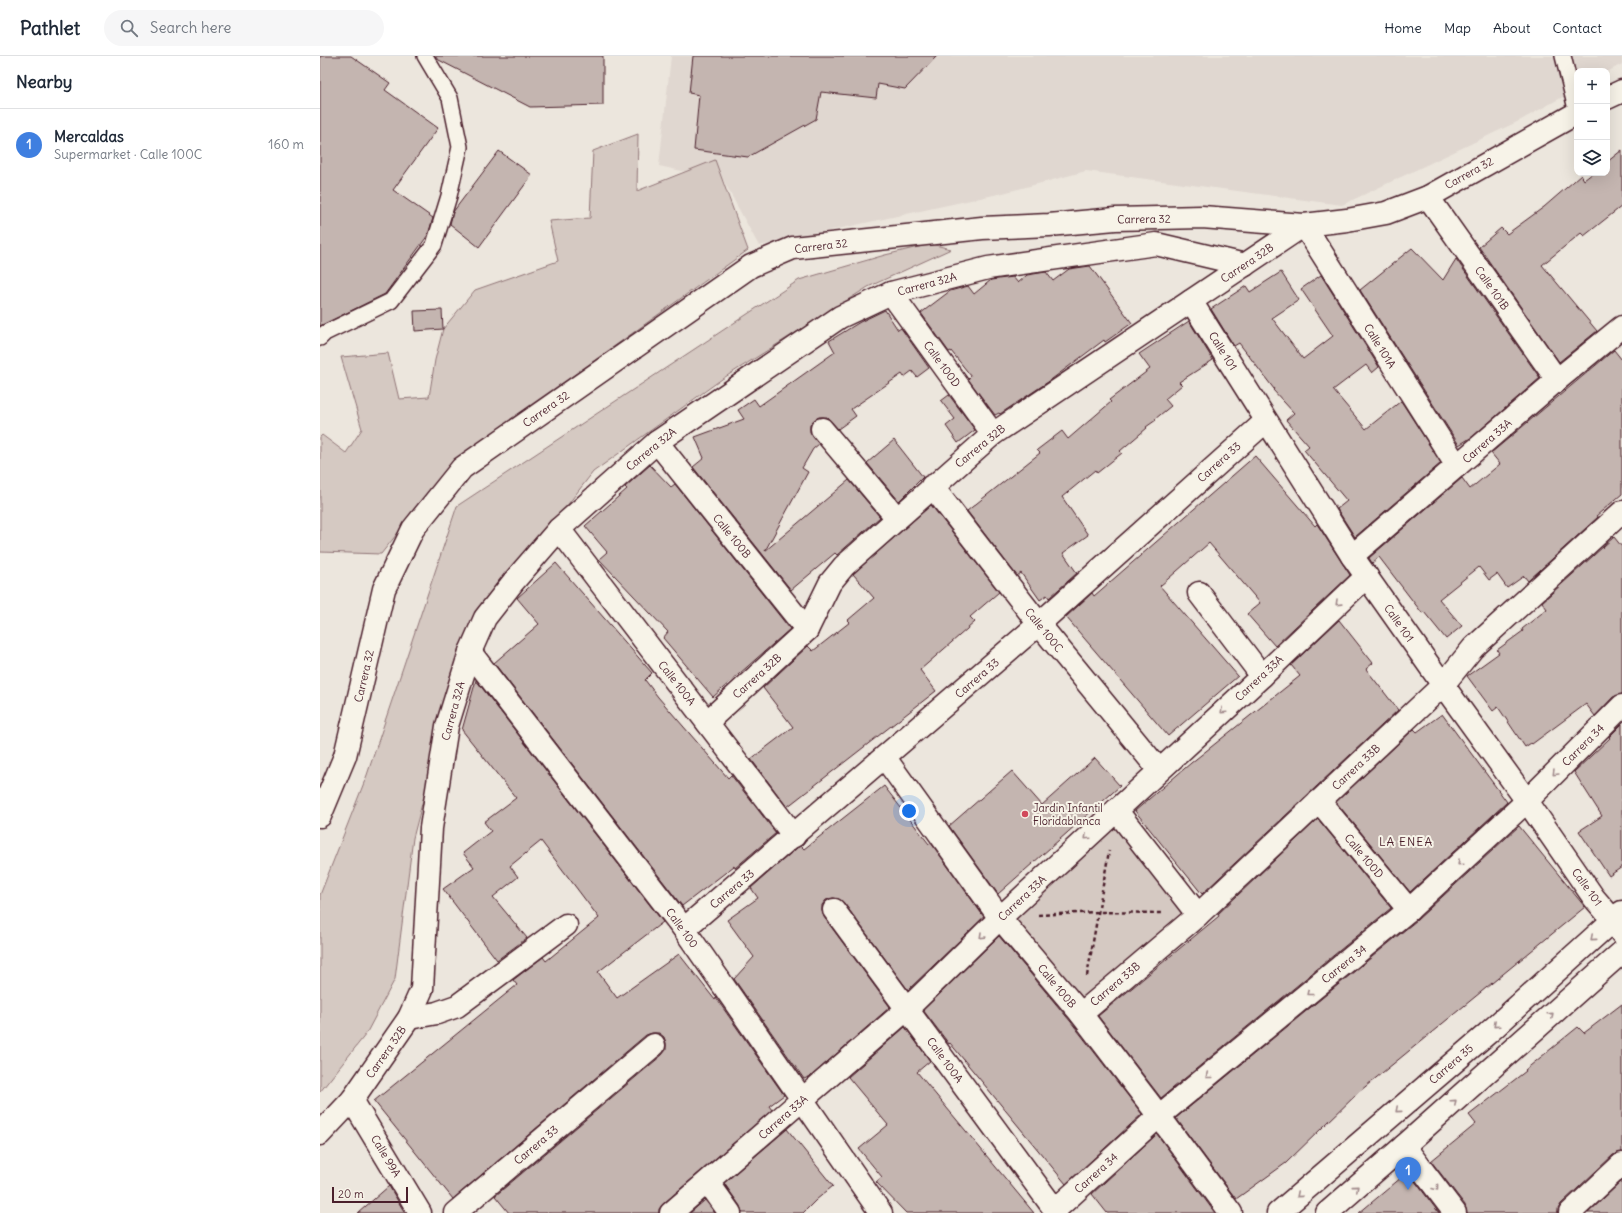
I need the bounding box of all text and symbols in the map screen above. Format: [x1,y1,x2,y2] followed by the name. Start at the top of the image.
[104,10,384,46] search box
[20,16,80,40] text: Pathlet
[118,17,140,39] icon: search
[150,18,231,37] text: Search here
[1384,19,1422,37] text: Home
[1444,19,1471,37] text: Map
[1493,19,1531,37] text: About
[1553,19,1602,37] text: Contact
[1574,68,1610,176] map controls
[1574,68,1610,104] button: +
[16,71,72,93] text: Nearby
[1574,104,1610,140] button: −
[54,127,124,146] text: Mercaldas
[26,136,32,153] text: 1
[268,136,304,153] text: 160 m
[1574,140,1610,176] button: layers
[54,146,202,163] text: Supermarket · Calle 100C
[1442,154,1496,192] street label: Carrera 32
[1117,212,1171,226] street label: Carrera 32
[794,236,848,256] street label: Carrera 32
[1218,240,1276,286] street label: Carrera 32B
[1472,263,1512,313] street label: Calle 101B
[896,269,958,299] street label: Carrera 32A
[1361,321,1399,371] street label: Calle 101A
[1206,329,1240,373] street label: Calle 101
[921,338,964,390] street label: Calle 100D
[520,388,572,430] street label: Carrera 32
[1459,416,1515,466] street label: Carrera 33A
[952,421,1008,471] street label: Carrera 32B
[623,424,679,474] street label: Carrera 32A
[1194,439,1244,485] street label: Carrera 33
[710,511,754,561] street label: Calle 100B
[1336,598,1343,605] one-way arrow
[1381,601,1417,645] street label: Calle 101
[1022,605,1066,655] street label: Calle 100C
[351,648,377,704] street label: Carrera 32
[730,650,784,702] street label: Carrera 32B
[1232,652,1286,704] street label: Carrera 33A
[952,655,1002,701] street label: Carrera 33
[655,658,699,708] street label: Calle 100A
[438,680,468,742] street label: Carrera 32A
[1221,707,1228,714] one-way arrow
[1559,721,1607,769] street label: Carrera 34
[1329,741,1383,793] street label: Carrera 33B
[1552,768,1560,776] one-way arrow
[899,801,919,821] your location
[1033,801,1103,828] place label: Jardin Infantil Floridablanca
[1020,809,1030,819] marker: Jardin Infantil Floridablanca
[1341,831,1387,881] street label: Calle 100D
[1084,832,1091,839] one-way arrow
[1379,834,1433,849] district label: LA ENEA
[1457,858,1465,866] one-way arrow
[707,866,757,912] street label: Carrera 33
[1569,866,1605,908] street label: Calle 101
[995,872,1049,924] street label: Carrera 33A
[663,905,701,951] street label: Calle 100
[979,931,987,939] one-way arrow
[1590,934,1597,941] one-way arrow
[1319,942,1369,986] street label: Carrera 34
[1087,959,1143,1009] street label: Carrera 33B
[1035,961,1079,1011] street label: Calle 100B
[1306,989,1313,996] one-way arrow
[1546,1013,1553,1020] one-way arrow
[1493,1020,1501,1028] one-way arrow
[363,1023,409,1081] street label: Carrera 32B
[924,1035,966,1085] street label: Calle 100A
[1426,1041,1476,1087] street label: Carrera 35
[1206,1071,1213,1078] one-way arrow
[755,1092,811,1142] street label: Carrera 33A
[1449,1099,1457,1106] one-way arrow
[1395,1105,1402,1112] one-way arrow
[511,1122,561,1168] street label: Carrera 33
[368,1132,404,1180] street label: Calle 99A
[1071,1150,1121,1196] street label: Carrera 34
[1395,1157,1421,1190] pin: 1
[1431,1184,1438,1191] one-way arrow
[332,1185,408,1204] scale bar
[1351,1185,1359,1192] one-way arrow
[338,1187,364,1201] text: 20 m
[1296,1190,1304,1197] one-way arrow

